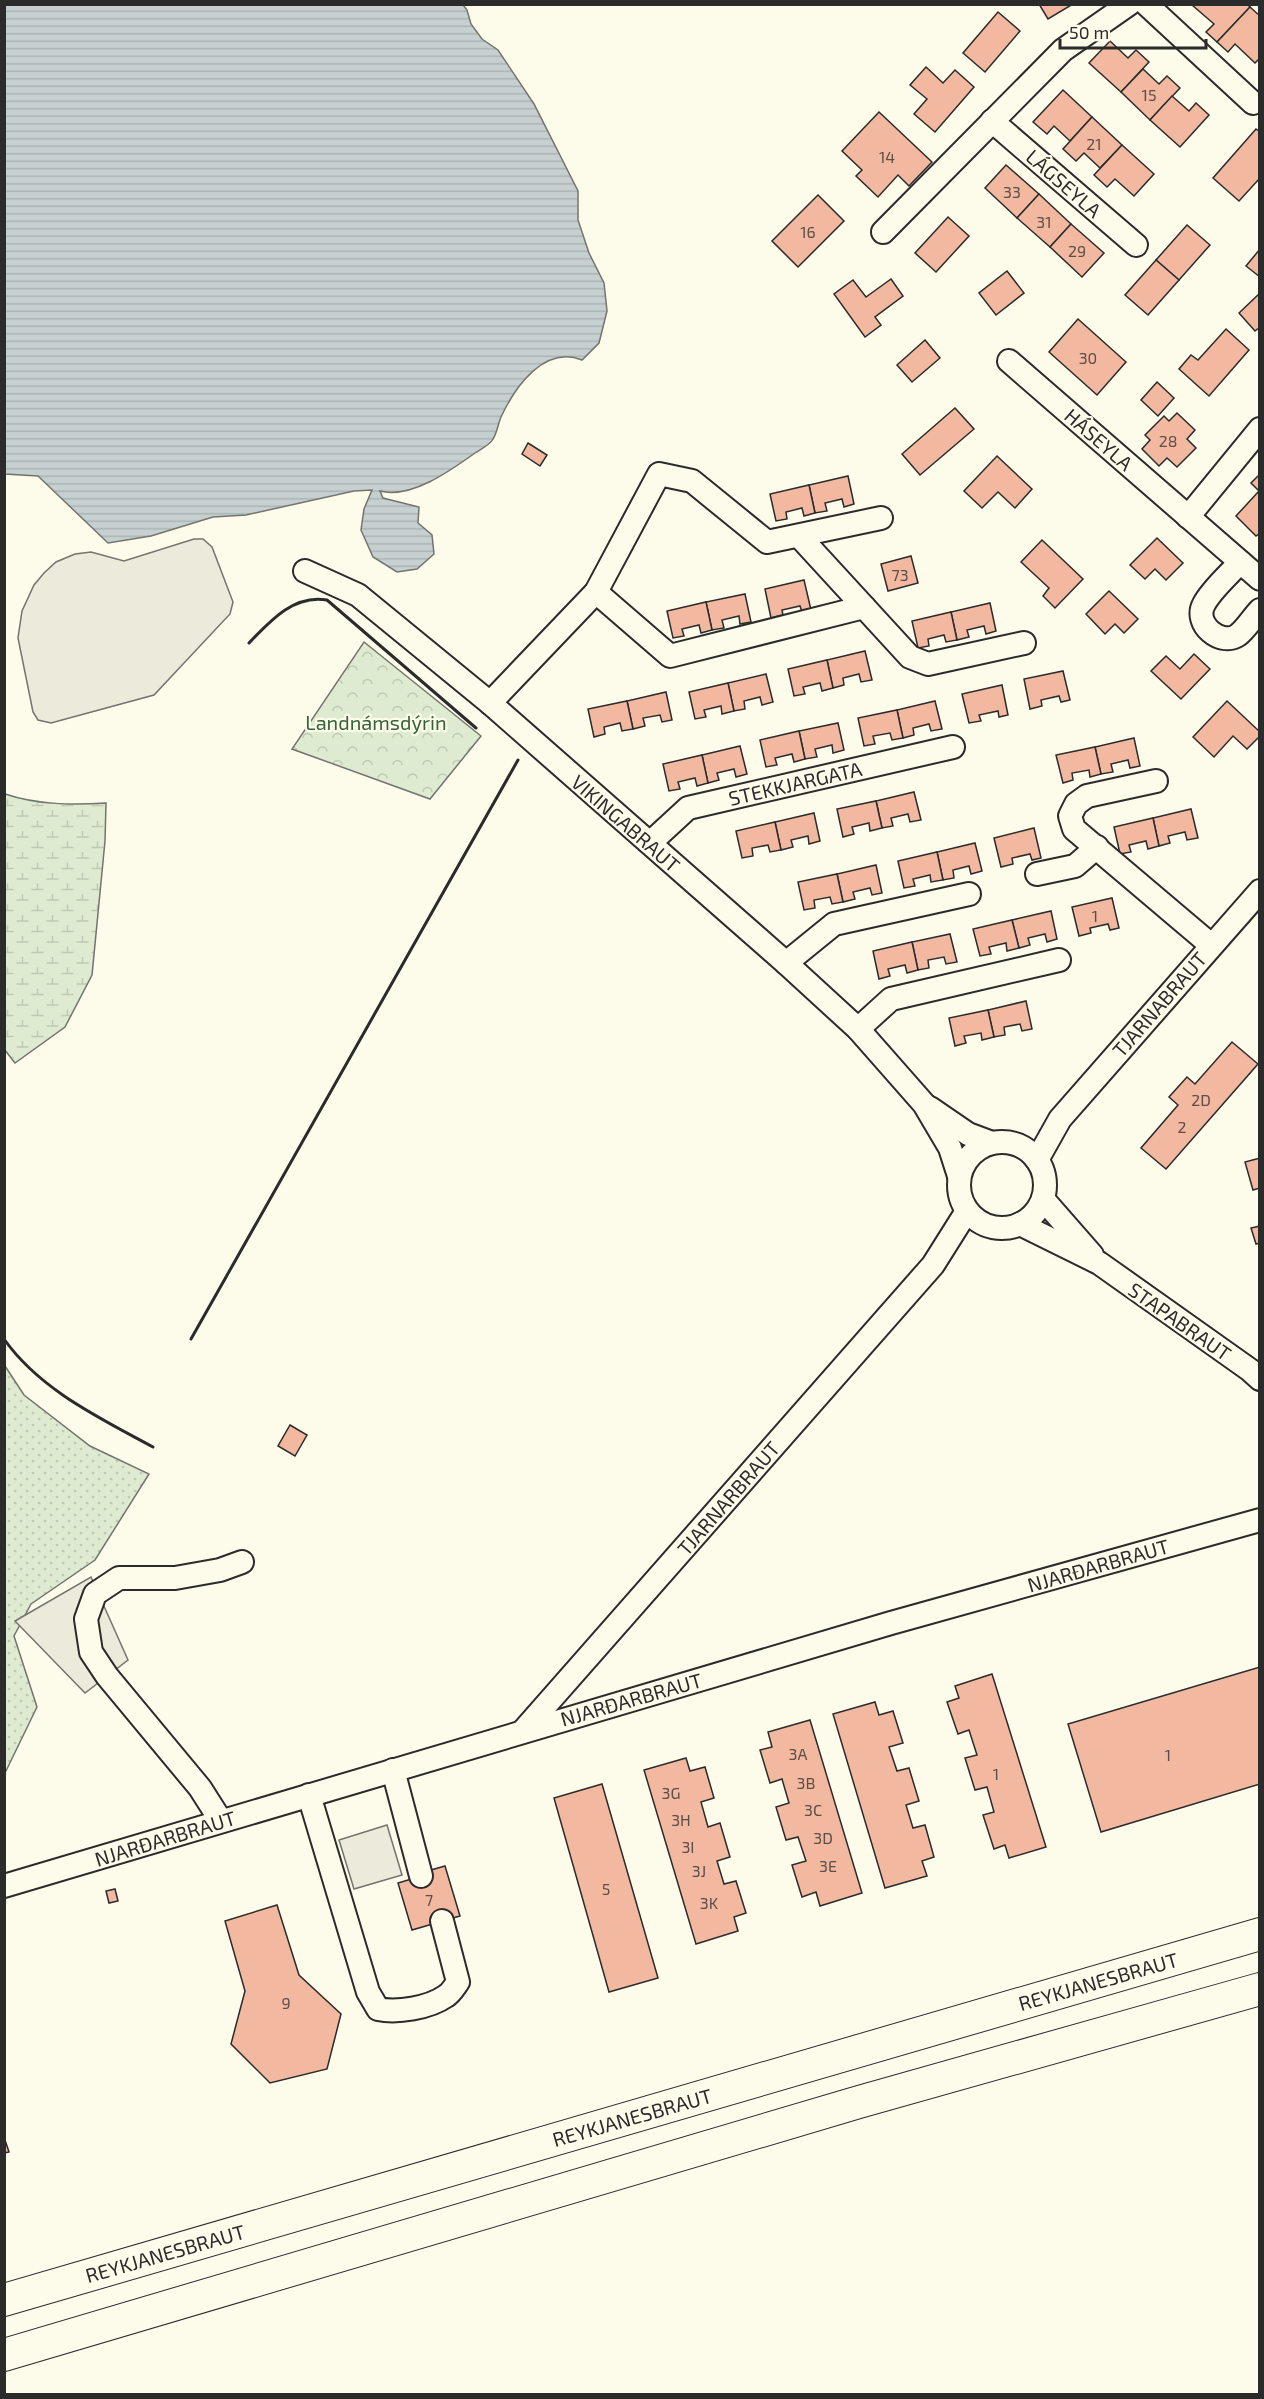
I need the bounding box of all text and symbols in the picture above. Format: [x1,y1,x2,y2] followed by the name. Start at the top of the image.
[1060,12,1206,50] scale bar
[1069,21,1109,43] text: 50 m
[1142,85,1156,104] house number: 15
[1086,134,1102,153] house number: 21
[1022,144,1107,223] street label: LÁGSEYLA
[879,147,895,166] house number: 14
[1003,182,1021,201] house number: 33
[1036,212,1052,231] house number: 31
[800,222,816,241] house number: 16
[1068,241,1086,260] house number: 29
[1079,348,1097,367] house number: 30
[1060,403,1138,475] street label: HÁSEYLA
[1159,431,1177,450] house number: 28
[891,565,909,584] house number: 73
[305,710,447,734] park label: Landnámsdýrin
[726,756,864,810] street label: STEKKJARGATA
[567,769,685,877] street label: VIKINGABRAUT
[1092,906,1098,925] house number: 1
[1107,946,1211,1061] street label: TJARNABRAUT
[1191,1090,1211,1109] house number: 2D
[1178,1117,1187,1136] house number: 2
[1124,1277,1236,1365] street label: STAPABRAUT
[672,1436,784,1560] street label: TJARNARBRAUT
[1025,1533,1172,1597] street label: NJARÐARBRAUT
[558,1667,705,1731] street label: NJARÐARBRAUT
[789,1744,807,1763] house number: 3A
[1165,1745,1171,1764] house number: 1
[993,1764,999,1783] house number: 1
[797,1773,815,1792] house number: 3B
[662,1783,680,1802] house number: 3G
[804,1800,822,1819] house number: 3C
[92,1805,239,1871] street label: NJARÐARBRAUT
[671,1810,691,1829] house number: 3H
[813,1828,833,1847] house number: 3D
[681,1837,695,1856] house number: 3I
[819,1856,837,1875] house number: 3E
[692,1861,706,1880] house number: 3J
[602,1879,610,1898] house number: 5
[425,1890,433,1909] house number: 7
[700,1893,719,1912] house number: 3K
[1016,1947,1181,2015] street label: REYKJANESBRAUT
[281,1993,291,2012] house number: 9
[550,2083,715,2151] street label: REYKJANESBRAUT
[83,2219,248,2287] street label: REYKJANESBRAUT

